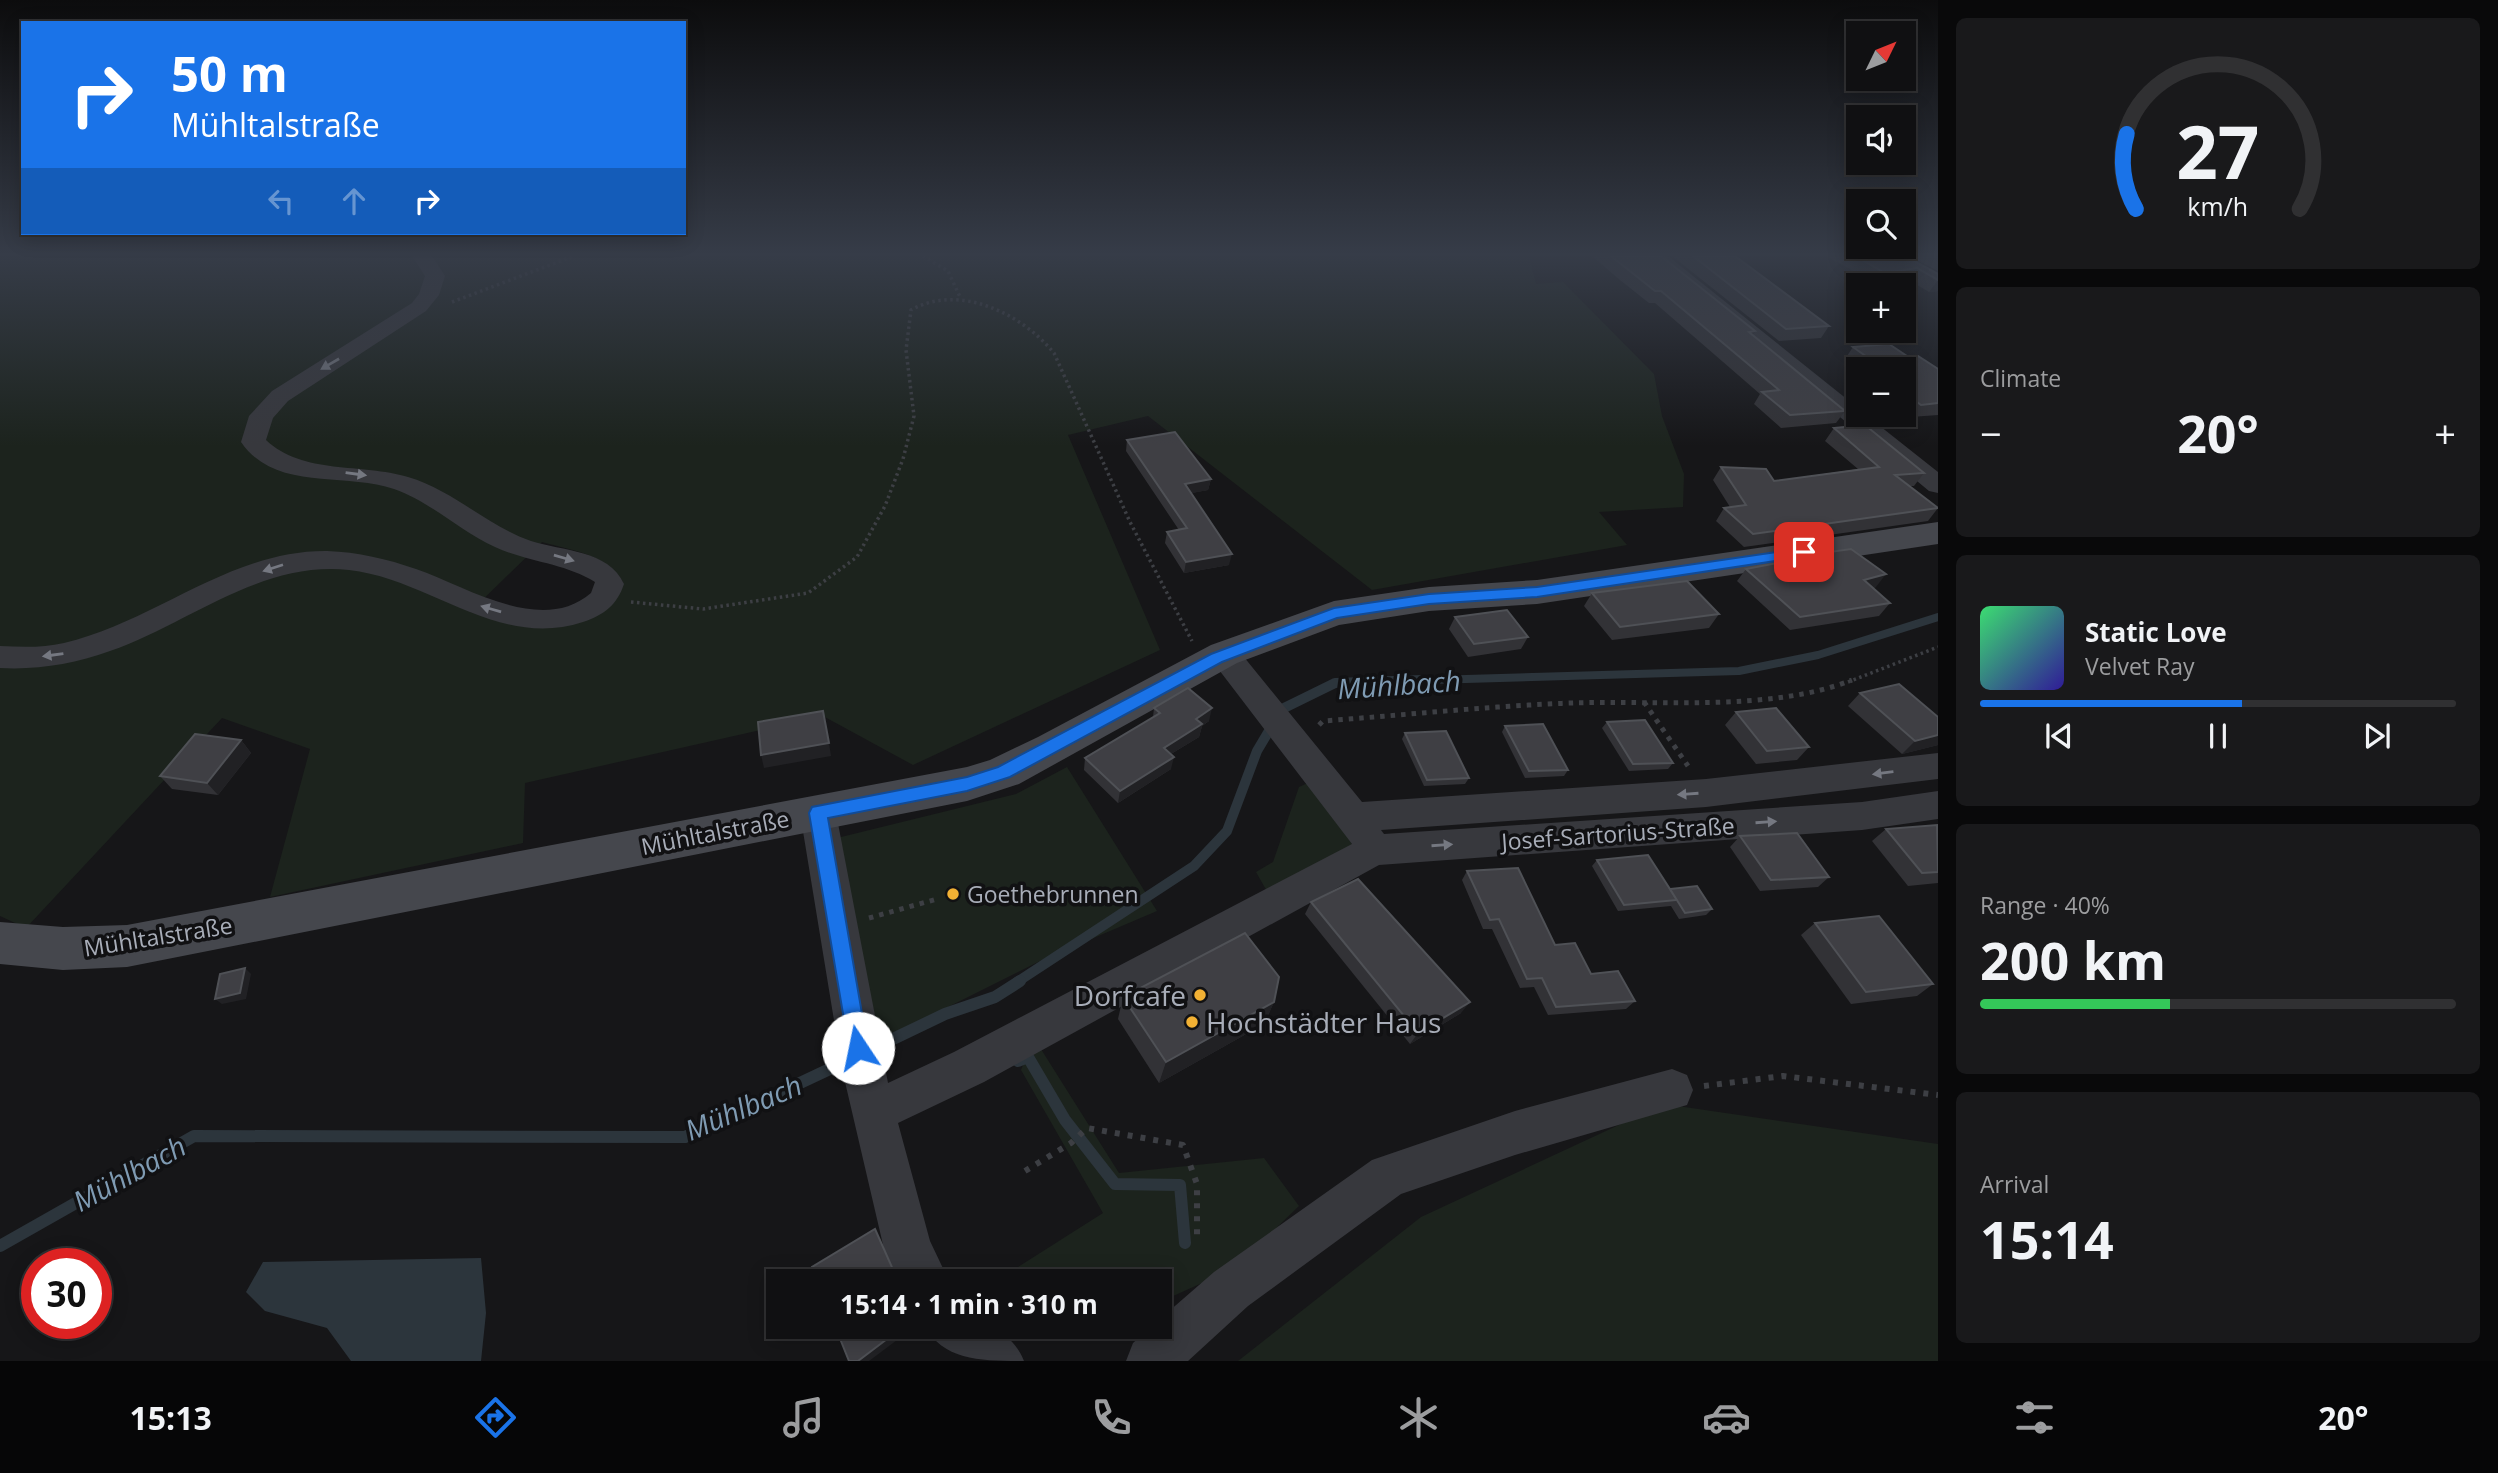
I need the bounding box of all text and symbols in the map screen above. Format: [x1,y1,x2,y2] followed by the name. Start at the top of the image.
[1846,21,1916,91] north arrow
[1846,21,1916,427] map controls
[171,40,288,106] text: 50 m
[56,49,147,140] icon: right
[2176,102,2260,201] text: 27
[171,103,380,146] text: Mühltalstraße
[1846,105,1916,175] button: sound
[262,182,300,220] icon: left
[335,182,373,220] icon: ahead
[408,182,446,220] icon: right
[1846,189,1916,259] button: search
[2188,189,2248,223] text: km/h
[1846,273,1916,343] button: +
[1846,357,1916,427] button: −
[321,358,340,370] one-way arrow
[1980,362,2061,394] text: Climate
[2177,397,2259,468] text: 20°
[1980,407,2002,459] text: −
[2434,407,2456,459] text: +
[345,469,367,480] one-way arrow
[1774,522,1834,582] pin
[1785,533,1823,571] icon: arrive
[554,554,575,564] one-way arrow
[262,563,283,574] one-way arrow
[480,604,501,614] one-way arrow
[2085,614,2227,650] text: Static Love
[42,649,64,660] one-way arrow
[2085,650,2195,682] text: Velvet Ray
[1336,661,1462,707] water label: Mühlbach
[2040,717,2078,755] icon: previous
[2199,717,2237,755] icon: pause
[2358,717,2396,755] icon: next
[1872,767,1894,778] one-way arrow
[1677,789,1699,800] one-way arrow
[638,802,792,862] street label: Mühltalstraße
[1498,809,1736,857] street label: Josef-Sartorius-Straße
[1756,816,1778,827] one-way arrow
[1431,839,1453,850] one-way arrow
[967,878,1139,910] place label: Goethebrunnen
[945,886,961,902] marker: Goethebrunnen
[1980,889,2110,921] text: Range · 40%
[81,908,235,964] street label: Mühltalstraße
[1980,924,2166,995] text: 200 km
[1074,976,1186,1014] place label: Dorfcafe
[1192,987,1208,1003] marker: Dorfcafe
[1206,1003,1441,1041] place label: Hochstädter Haus
[821,1011,895,1085] position arrow
[1184,1014,1200,1030] marker: Hochstädter Haus
[679,1065,807,1149] water label: Mühlbach
[66,1126,192,1220] water label: Mühlbach
[1980,1168,2049,1200] text: Arrival
[1980,1203,2114,1274] text: 15:14
[21,1248,112,1339] speed limit sign: 30
[840,1286,1098,1322] text: 15:14 · 1 min · 310 m
[471,1393,520,1442] icon: directions
[779,1393,828,1442] icon: music
[1087,1393,1136,1442] icon: phone
[1394,1393,1443,1442] icon: climate
[1702,1393,1751,1442] icon: car
[2010,1393,2059,1442] icon: filters
[129,1396,212,1439] text: 15:13
[2318,1396,2369,1439] text: 20°

